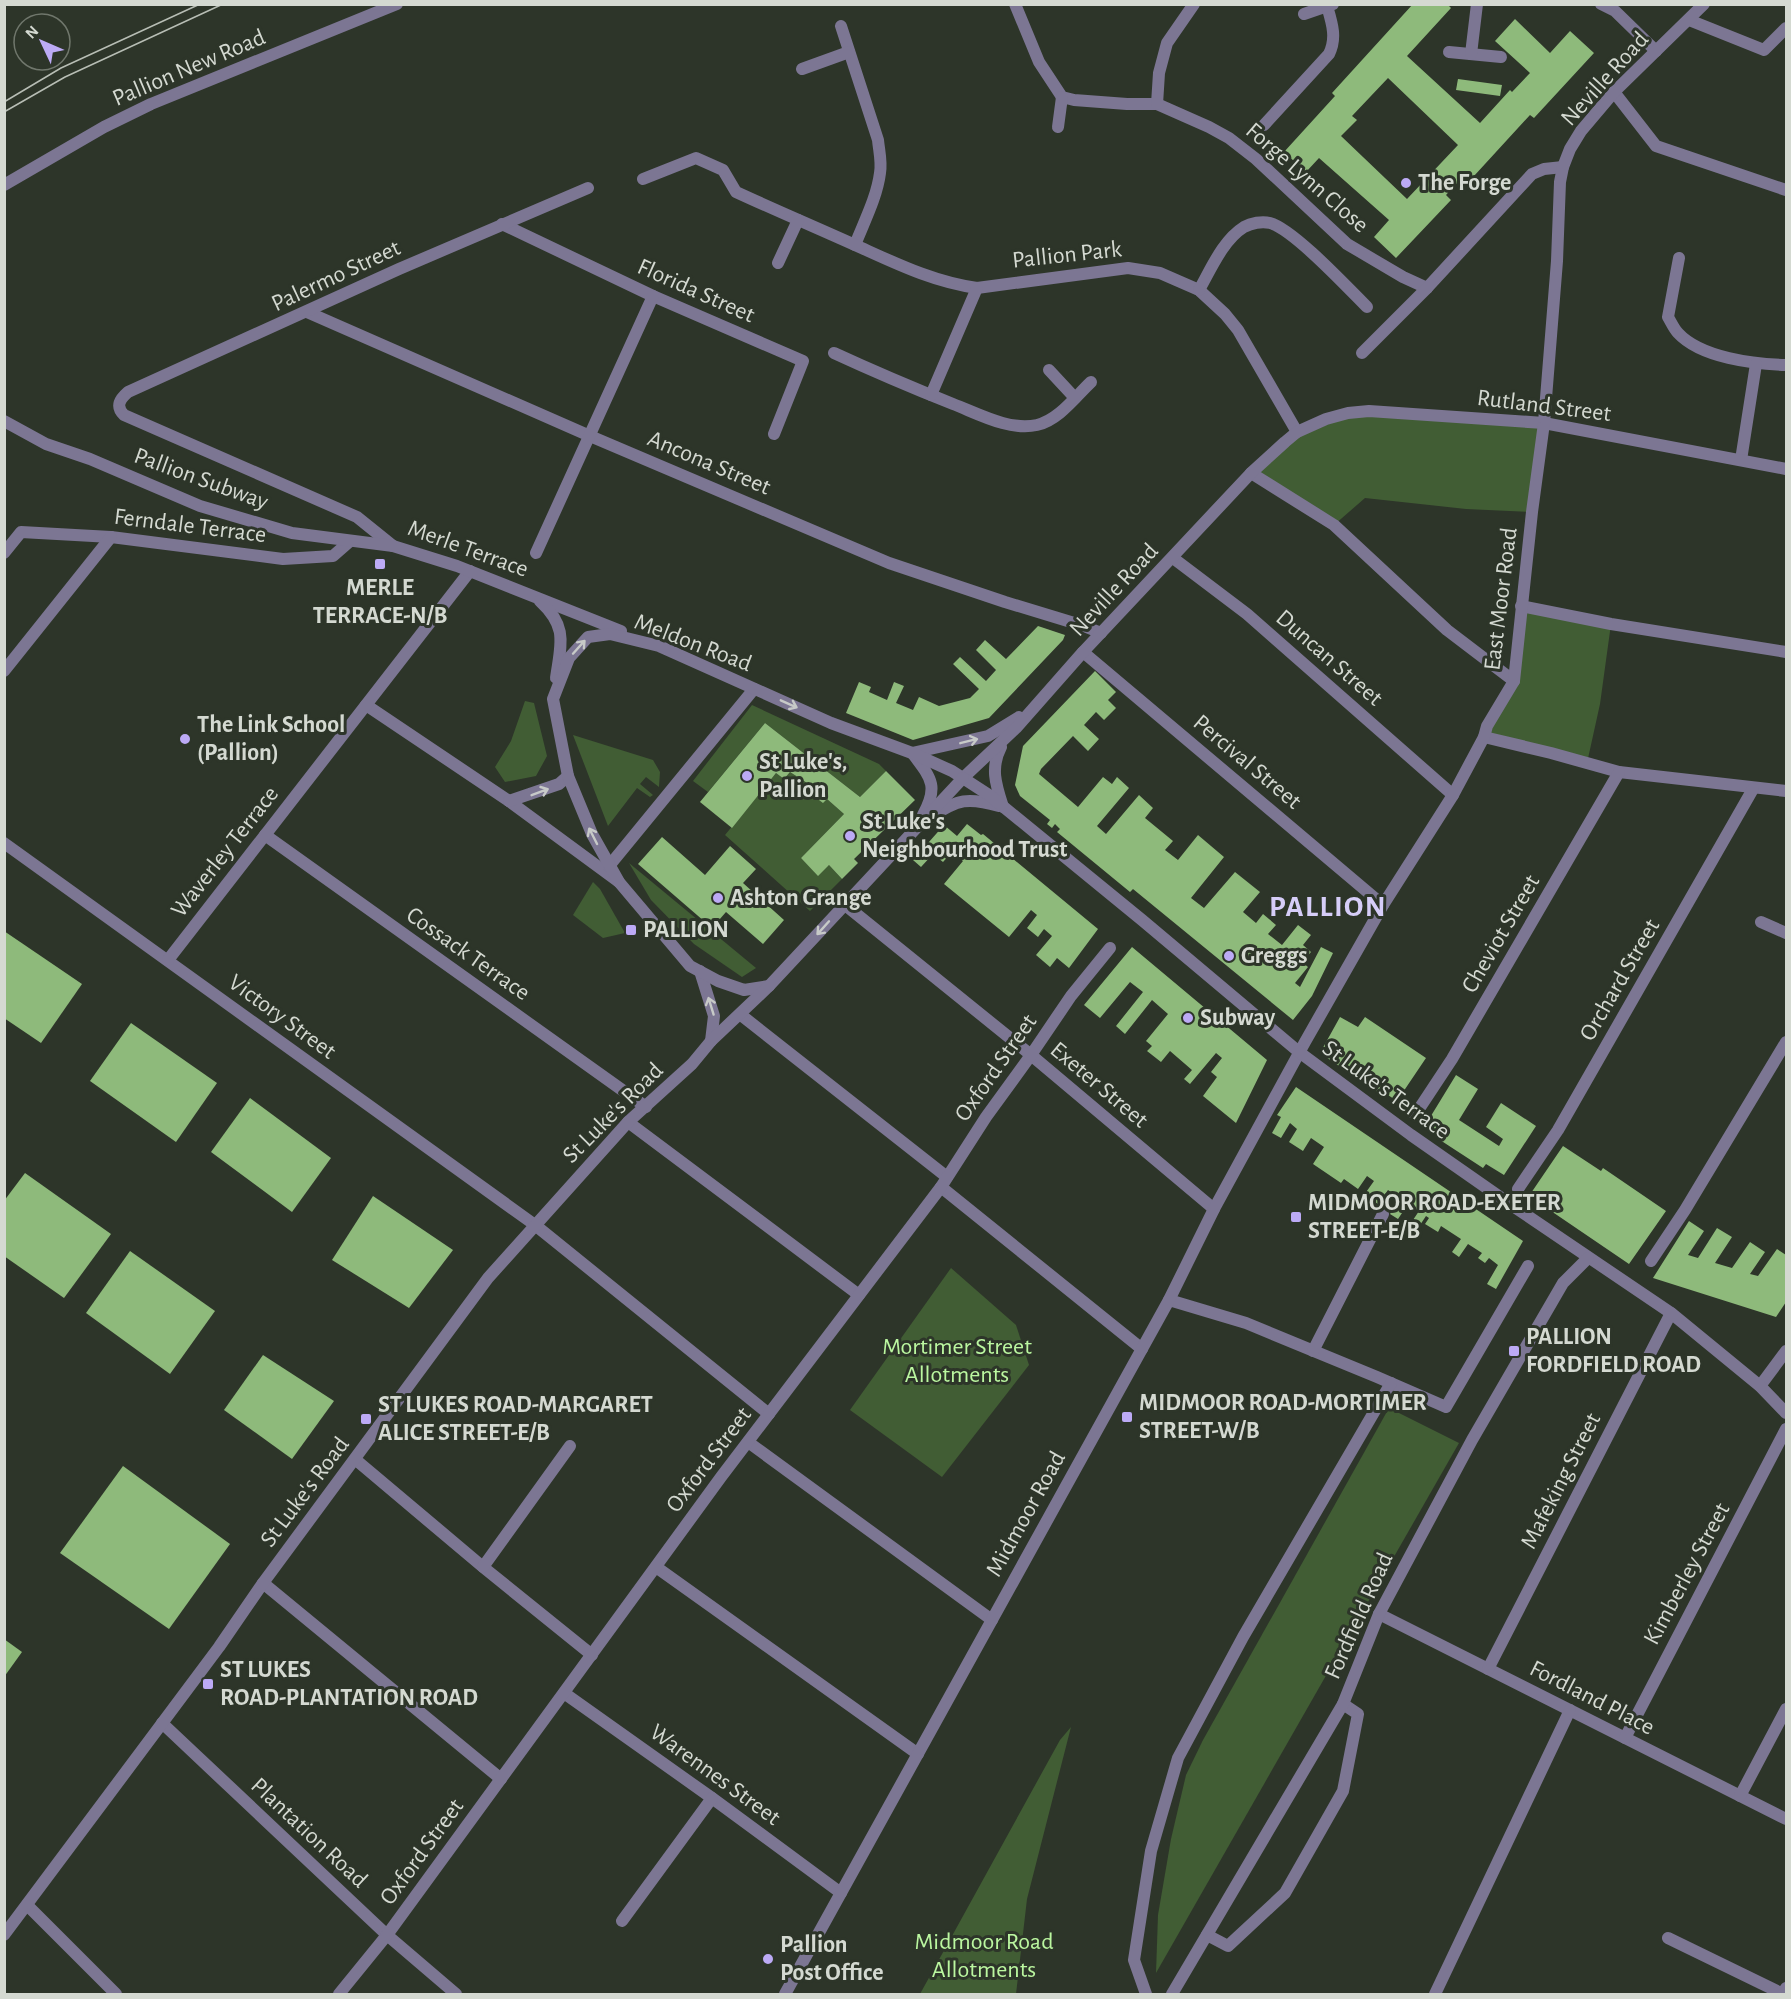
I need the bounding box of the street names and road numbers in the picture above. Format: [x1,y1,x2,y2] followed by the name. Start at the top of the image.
[109,25,269,111] street label: Pallion New Road
[1557,27,1653,131] street label: Neville Road
[1241,118,1373,238] street label: Forge Lynn Close
[268,236,404,316] street label: Palermo Street
[1011,237,1123,273] street label: Pallion Park
[634,255,758,328] street label: Florida Street
[1476,386,1613,426] street label: Rutland Street
[644,426,774,500] street label: Ancona Street
[131,444,271,514] street label: Pallion Subway
[113,505,267,547] street label: Ferndale Terrace
[405,516,531,582] street label: Merle Terrace
[1480,526,1522,672] street label: East Moor Road
[1065,539,1163,641] street label: Neville Road
[1271,605,1387,711] street label: Duncan Street
[631,610,755,676] street label: Meldon Road
[1189,710,1306,814] street label: Percival Street
[167,782,283,922] street label: Waverley Terrace
[1458,871,1545,997] street label: Cheviot Street
[402,903,534,1005] street label: Cossack Terrace
[1576,915,1665,1045] street label: Orchard Street
[224,970,340,1064] street label: Victory Street
[950,1010,1042,1126] street label: Oxford Street
[1318,1036,1454,1144] street label: St Luke's Terrace
[1046,1037,1153,1133] street label: Exeter Street
[558,1058,668,1168] street label: St Luke's Road
[662,1403,756,1517] street label: Oxford Street
[1517,1409,1606,1553] street label: Mafeking Street
[256,1433,354,1551] street label: St Luke's Road
[982,1447,1070,1581] street label: Midmoor Road
[1640,1499,1735,1649] street label: Kimberley Street
[1320,1549,1398,1683] street label: Fordfield Road
[1526,1656,1658,1740] street label: Fordland Place
[645,1720,785,1830] street label: Warennes Street
[246,1773,372,1893] street label: Plantation Road
[376,1794,469,1909] street label: Oxford Street

